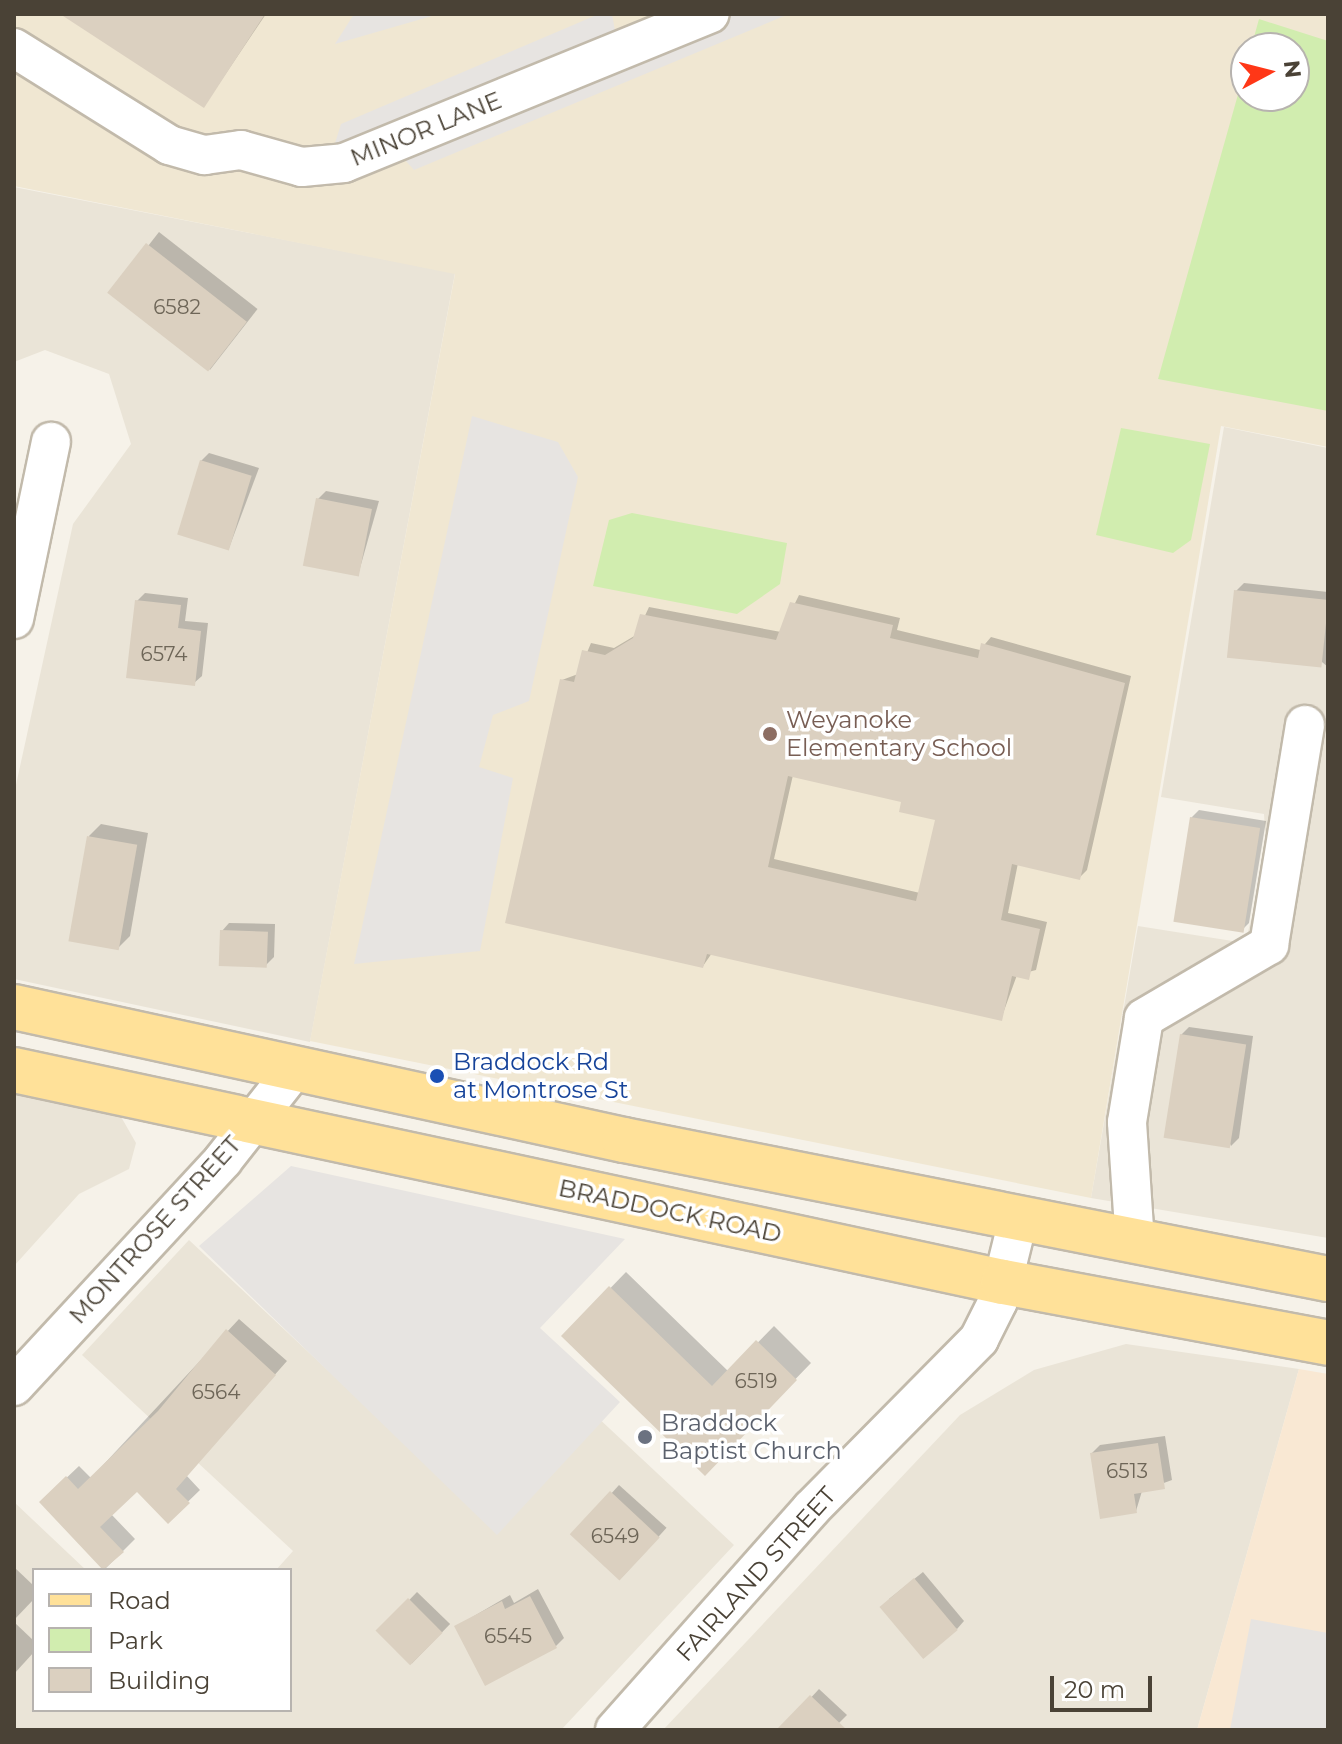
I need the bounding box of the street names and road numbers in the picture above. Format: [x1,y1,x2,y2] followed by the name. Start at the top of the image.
[346,86,506,172] street label: MINOR LANE
[63,1130,247,1330] street label: MONTROSE STREET
[556,1173,784,1249] street label: BRADDOCK ROAD
[670,1481,842,1667] street label: FAIRLAND STREET

